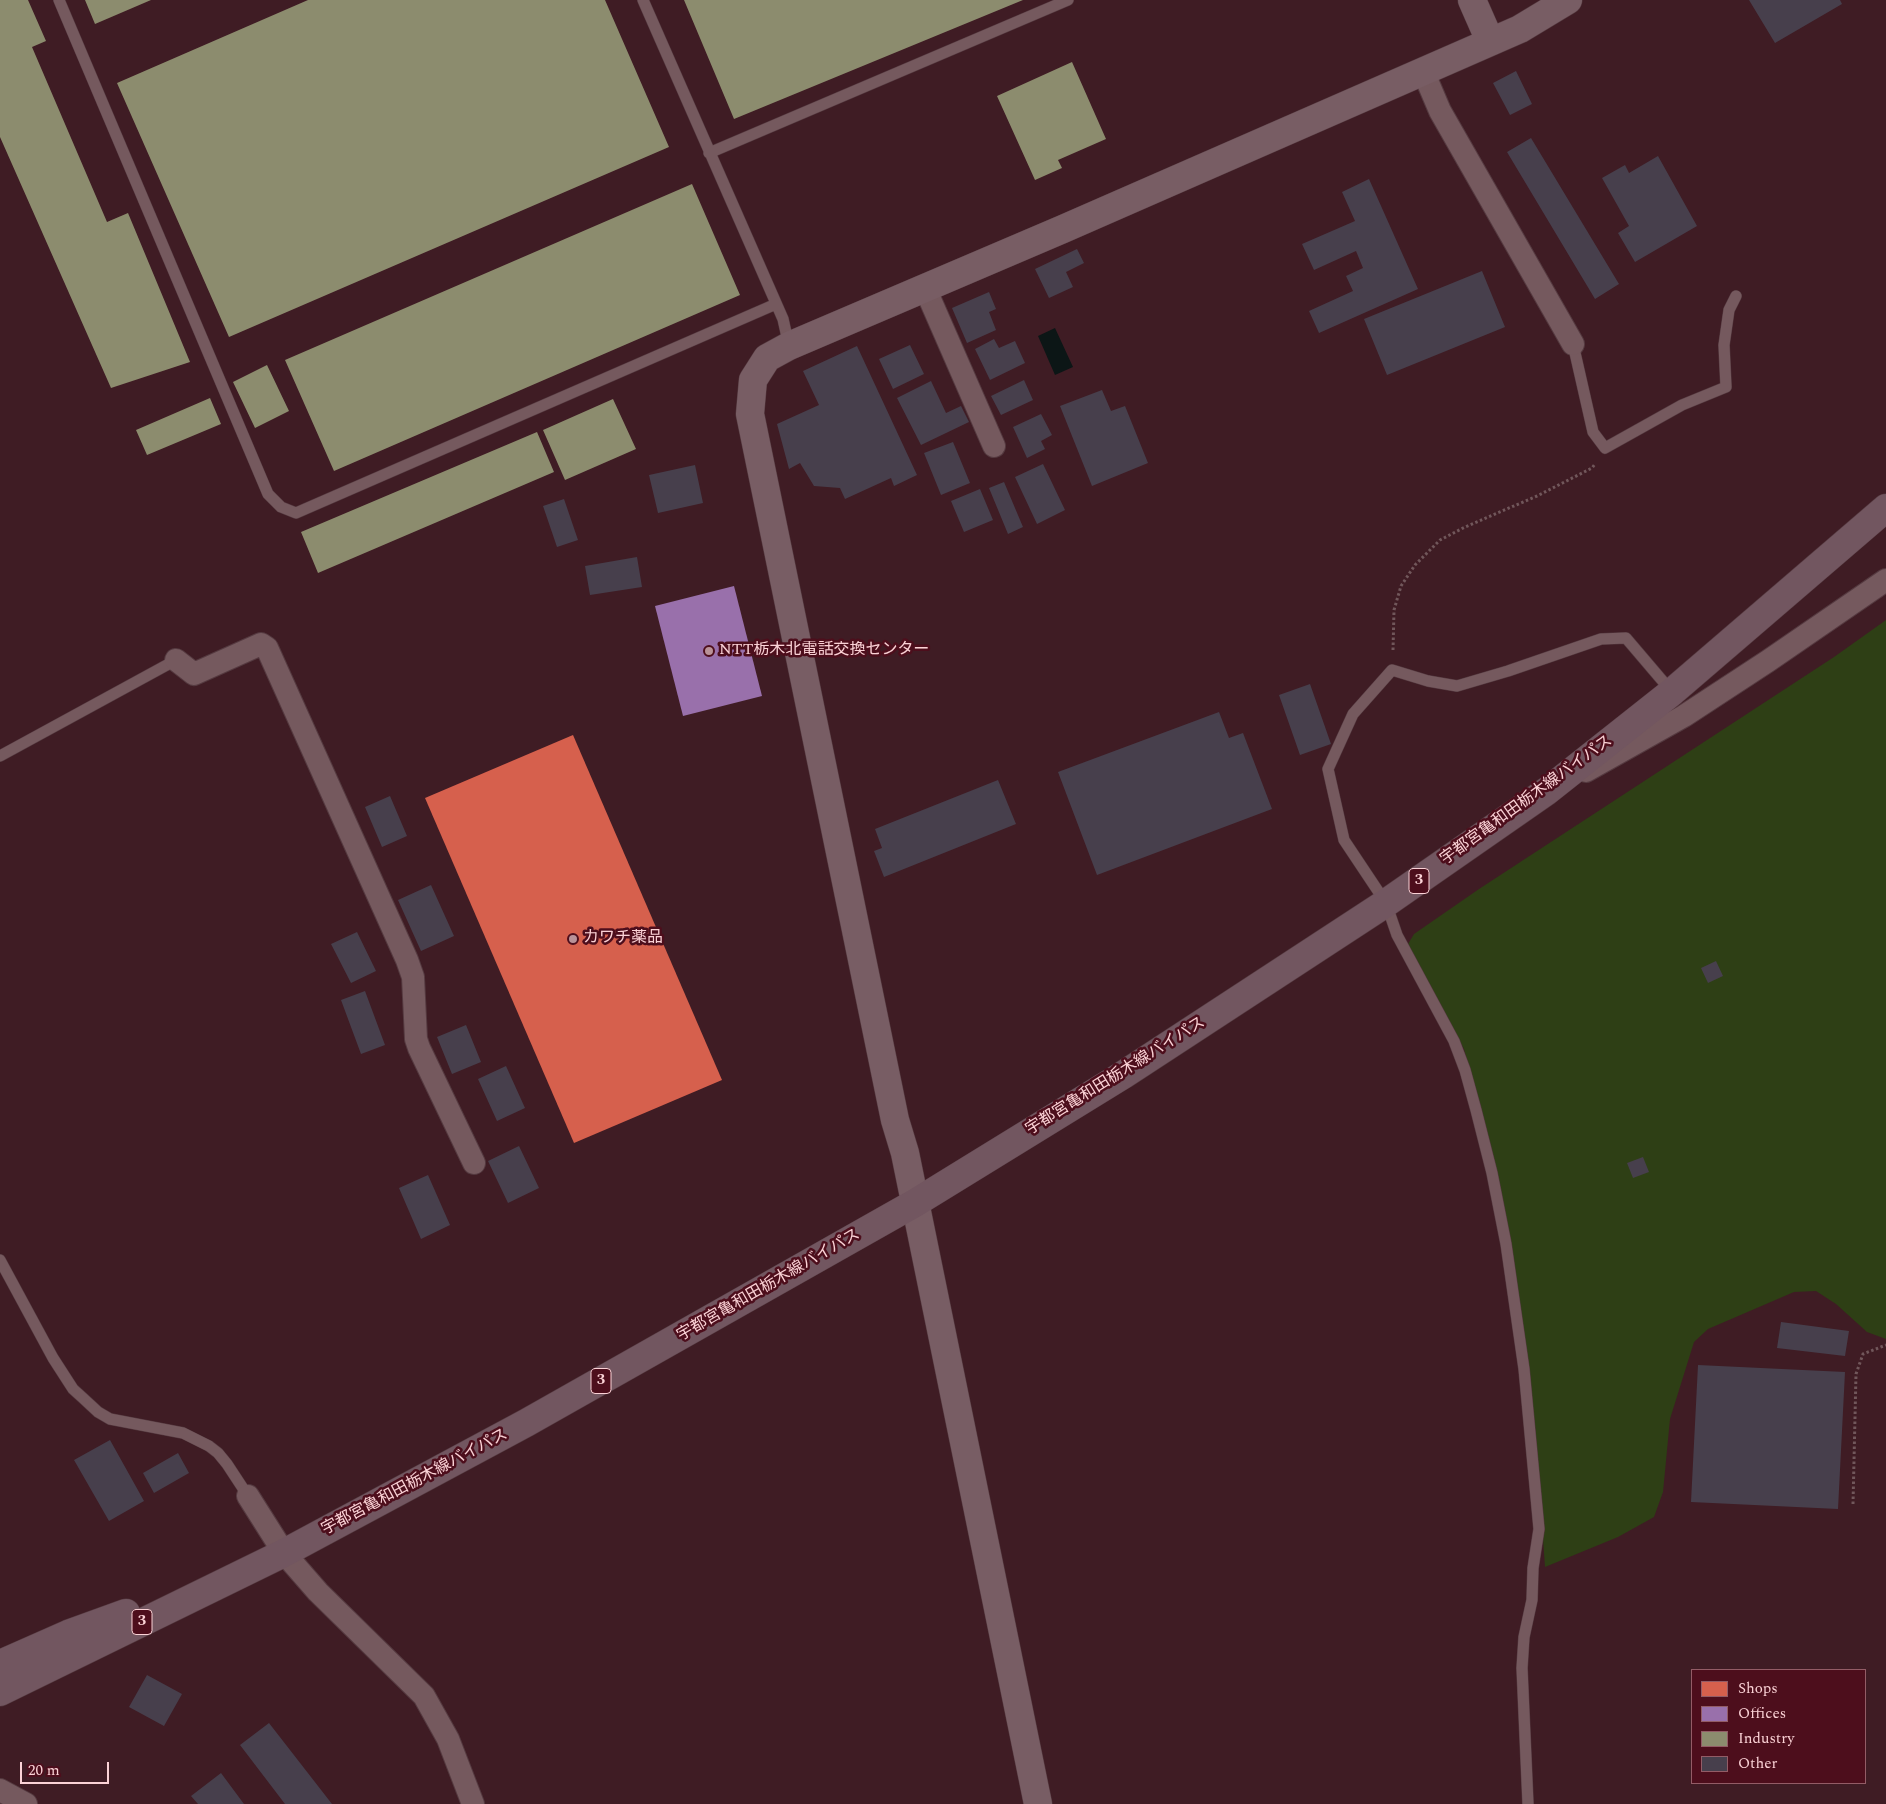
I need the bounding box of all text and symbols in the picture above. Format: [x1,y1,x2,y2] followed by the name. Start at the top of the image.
[719,641,930,661] place label: NTT栃木北電話交換センター
[703,645,715,657] marker: NTT栃木北電話交換センター
[1437,732,1617,870] street label: 宇都宮亀和田栃木線バイパス
[1409,868,1429,894] road number: 3
[583,929,663,949] place label: カワチ薬品
[567,933,579,945] marker: カワチ薬品
[1023,1014,1209,1140] street label: 宇都宮亀和田栃木線バイパス
[674,1226,864,1346] street label: 宇都宮亀和田栃木線バイパス
[591,1368,611,1394] road number: 3
[319,1426,511,1540] street label: 宇都宮亀和田栃木線バイパス
[132,1610,152,1634] road number: 3
[1691,1669,1866,1784] legend
[1738,1677,1778,1700] text: Shops
[1738,1702,1786,1725] text: Offices
[1738,1727,1794,1750] text: Industry
[22,1752,111,1784] scale bar
[1738,1752,1777,1775] text: Other
[28,1759,60,1782] text: 20 m

